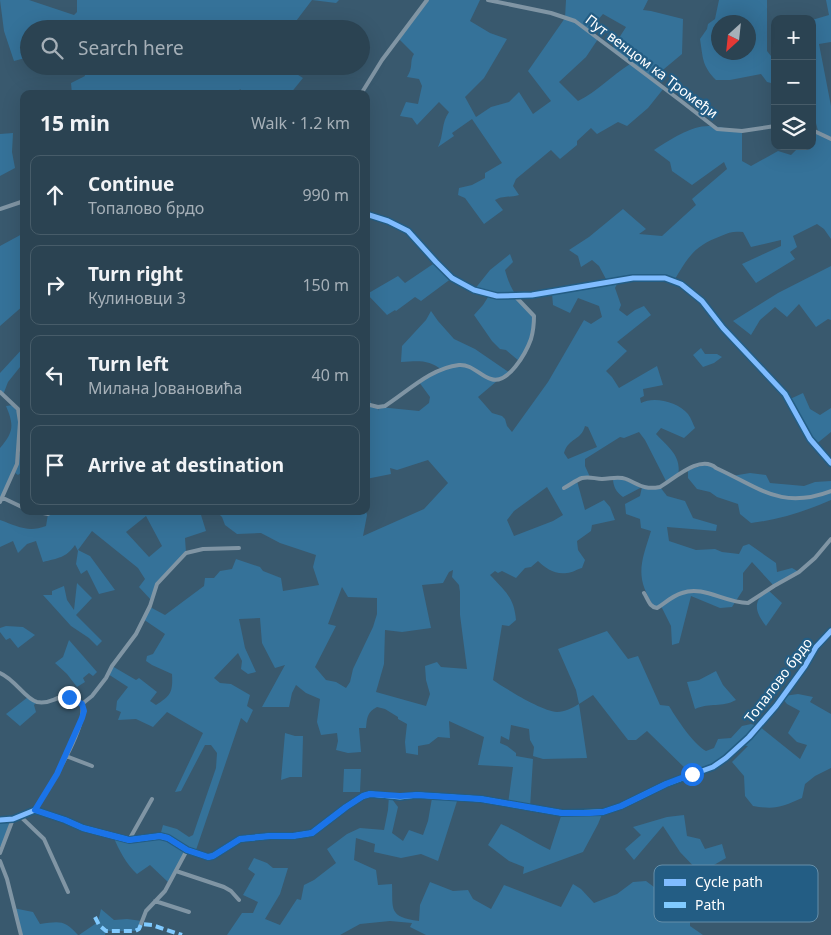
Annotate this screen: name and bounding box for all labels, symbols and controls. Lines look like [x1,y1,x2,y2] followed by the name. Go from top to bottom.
[582,10,722,122] street label: Пут венцом ка Тромеђи
[711,15,756,60] north arrow
[771,15,816,150] map controls
[771,15,816,60] button: +
[20,20,370,75] search box
[38,34,66,62] icon: search
[78,35,184,61] text: Search here
[771,60,816,105] button: −
[771,105,816,150] button: layers
[40,109,110,137] text: 15 min
[251,112,350,134] text: Walk · 1.2 km
[88,171,174,197] text: Continue
[41,181,69,209] icon: ahead
[302,184,349,206] text: 990 m
[88,197,204,219] text: Топалово брдо
[88,261,183,287] text: Turn right
[41,271,69,299] icon: right
[302,274,349,296] text: 150 m
[88,287,186,309] text: Кулиновци 3
[88,351,169,377] text: Turn left
[41,361,69,389] icon: left
[312,364,349,386] text: 40 m
[88,377,242,399] text: Милана Јовановића
[41,451,69,479] icon: arrive
[88,452,284,478] text: Arrive at destination
[740,634,816,726] street label: Топалово брдо
[58,686,81,709] route end
[681,763,704,786] route start
[654,865,818,922] legend
[695,872,763,891] text: Cycle path
[695,895,725,914] text: Path

